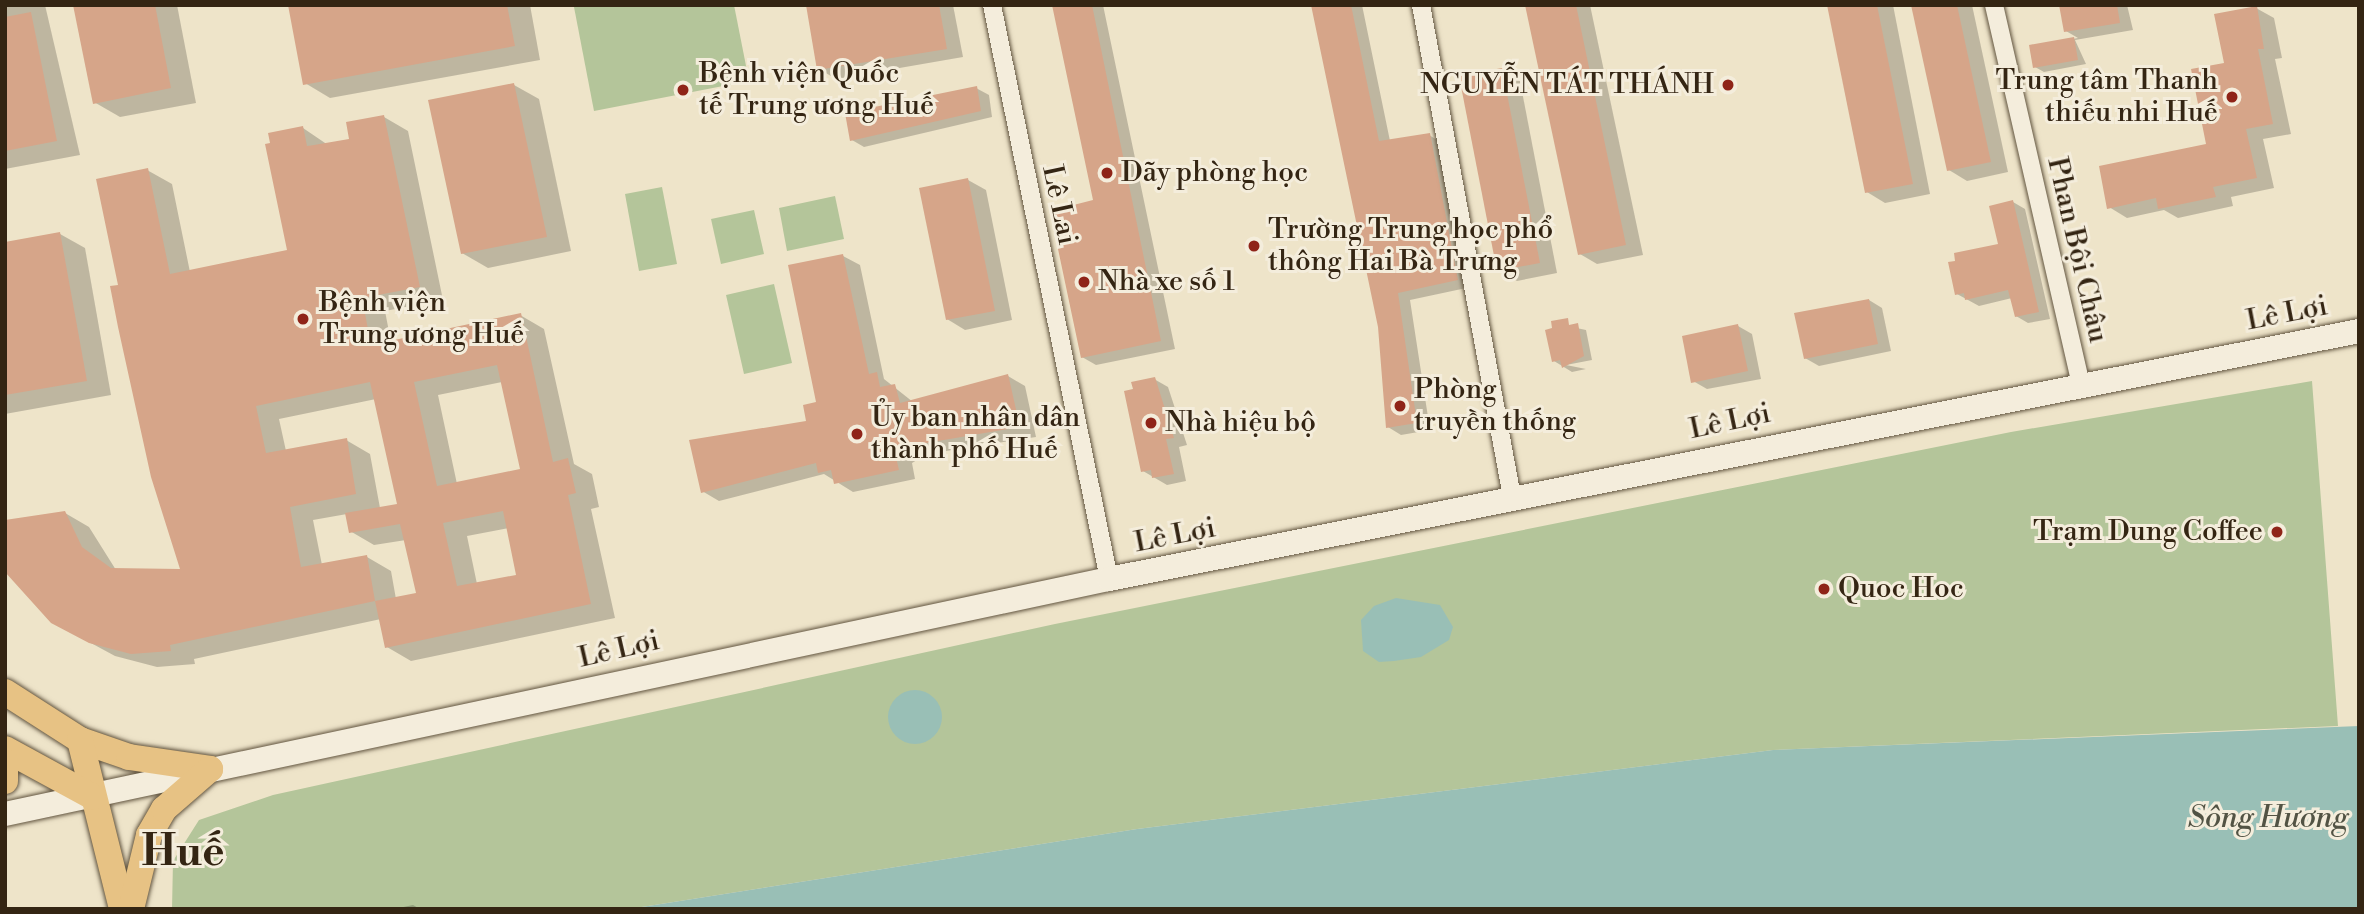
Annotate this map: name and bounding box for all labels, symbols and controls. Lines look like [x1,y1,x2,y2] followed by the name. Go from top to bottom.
[699,57,934,123] place label: Bệnh viện Quốc tế Trung ương Huế
[1995,64,2218,130] place label: Trung tâm Thanh thiếu nhi Huế
[1420,68,1714,102] place label: NGUYỄN TÁT THÁNH
[1720,77,1736,93] marker: NGUYỄN TÁT THÁNH
[673,80,693,100] marker: Bệnh viện Quốc tế Trung ương Huế
[2224,89,2240,105] marker: Trung tâm Thanh thiếu nhi Huế
[2039,154,2115,346] street label: Phan Bội Châu
[1121,156,1308,190] place label: Dãy phòng học
[1034,162,1084,248] street label: Lê Lai
[1099,165,1115,181] marker: Dãy phòng học
[1268,213,1553,279] place label: Trường Trung học phổ thông Hai Bà Trưng
[1246,238,1262,254] marker: Trường Trung học phổ thông Hai Bà Trưng
[1098,265,1235,299] place label: Nhà xe số 1
[1076,274,1092,290] marker: Nhà xe số 1
[319,286,524,352] place label: Bệnh viện Trung ương Huế
[2244,290,2330,338] street label: Lê Lợi
[293,309,313,329] marker: Bệnh viện Trung ương Huế
[1414,373,1576,439] place label: Phòng truyền thống
[1686,397,1774,447] street label: Lê Lợi
[1392,398,1408,414] marker: Phòng truyền thống
[871,401,1080,467] place label: Ủy ban nhân dân thành phố Huế
[1165,406,1316,440] place label: Nhà hiệu bộ
[1143,415,1159,431] marker: Nhà hiệu bộ
[849,426,865,442] marker: Ủy ban nhân dân thành phố Huế
[1132,512,1218,560] street label: Lê Lợi
[2033,515,2263,549] place label: Trạm Dung Coffee
[2269,524,2285,540] marker: Trạm Dung Coffee
[1838,572,1964,606] place label: Quoc Hoc
[1816,581,1832,597] marker: Quoc Hoc
[575,624,663,676] street label: Lê Lợi
[2188,800,2348,836] water label: Sông Hương
[142,828,224,878] district label: Huế

